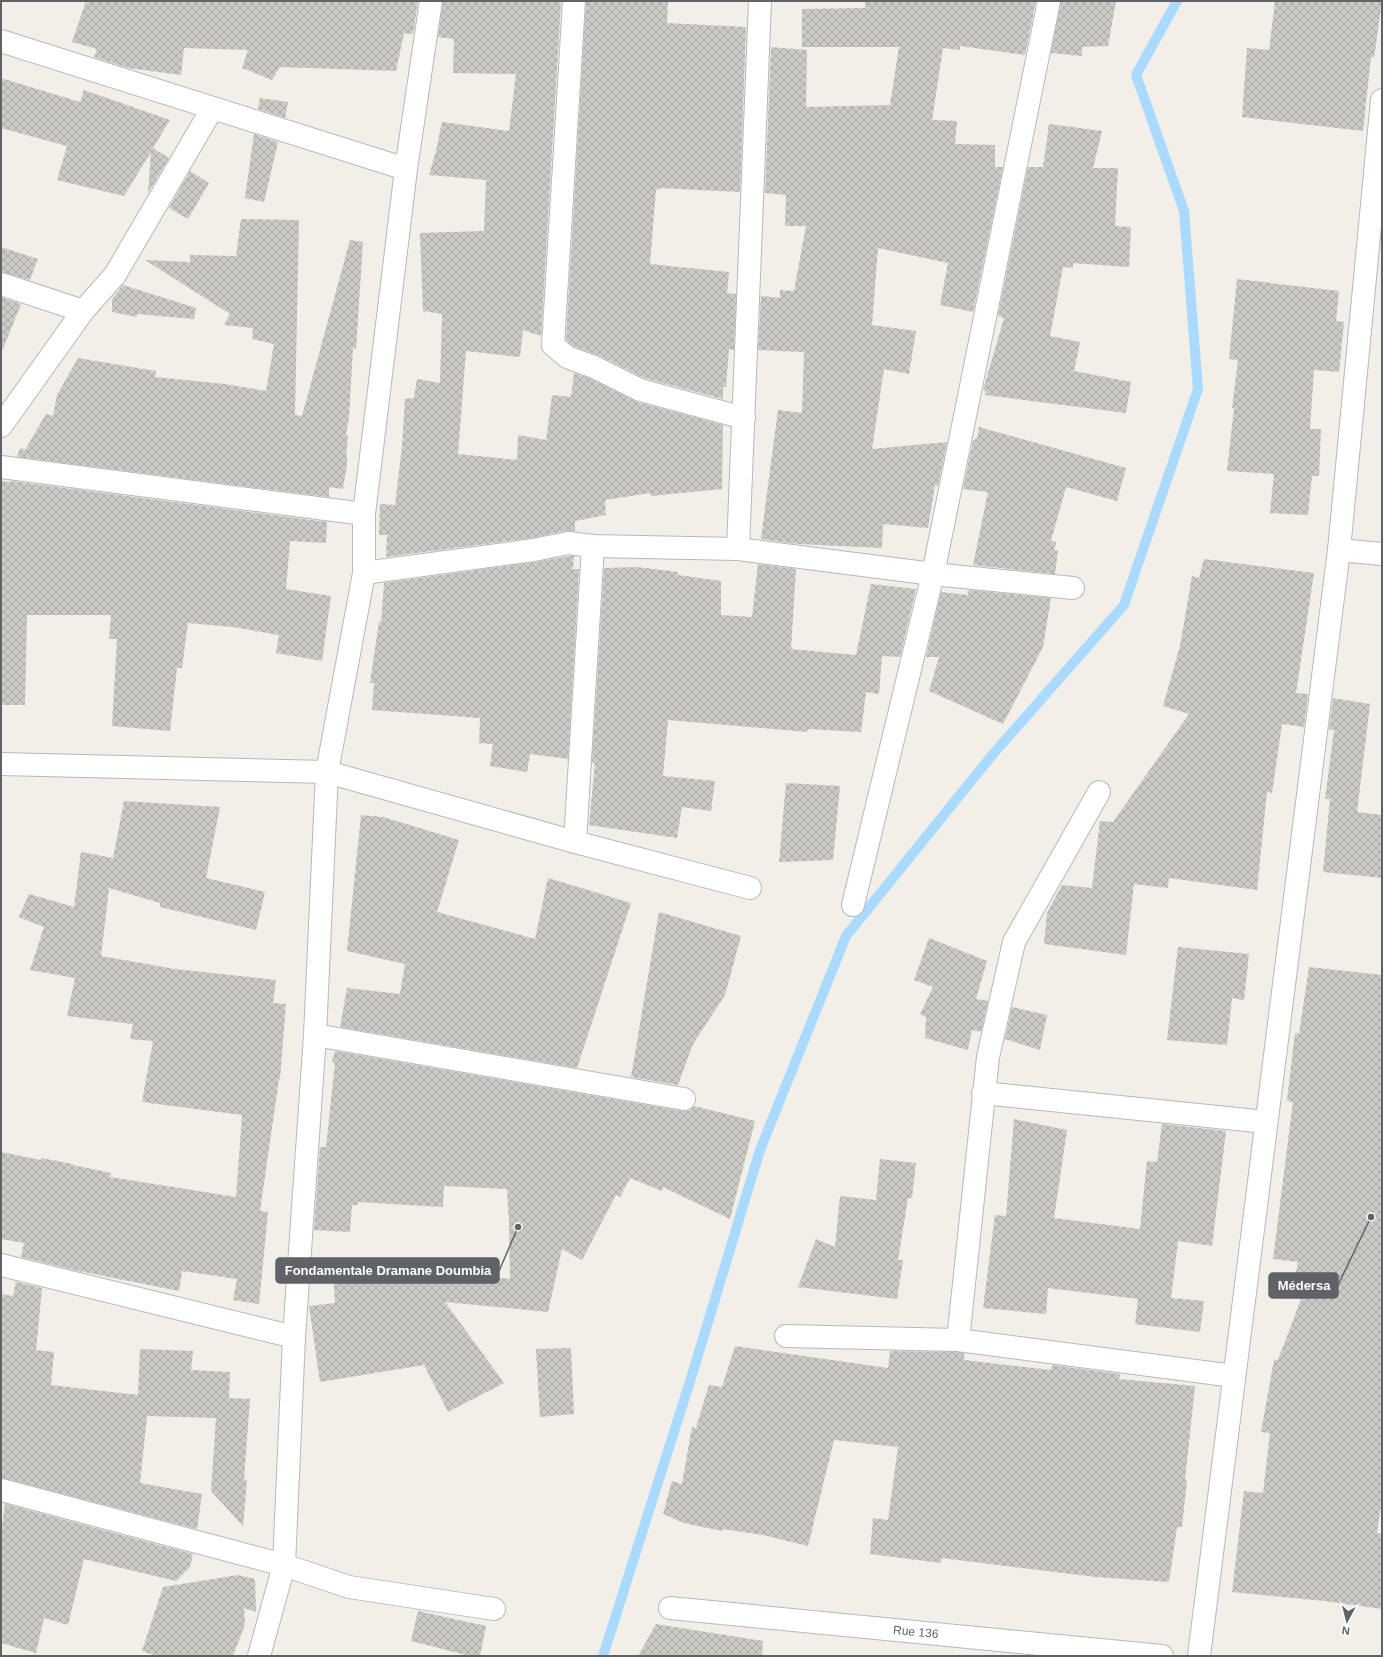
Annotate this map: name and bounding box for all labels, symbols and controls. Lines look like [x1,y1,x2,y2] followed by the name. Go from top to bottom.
[276,1258,499,1283] callout: Fondamentale Dramane Doumbia
[285,1263,492,1278] text: Fondamentale Dramane Doumbia
[1269,1273,1338,1298] callout: Médersa
[1278,1278,1331,1293] text: Médersa
[1327,1601,1367,1641] north arrow
[893,1623,939,1641] street label: Rue 136
[1341,1624,1350,1637] text: N

